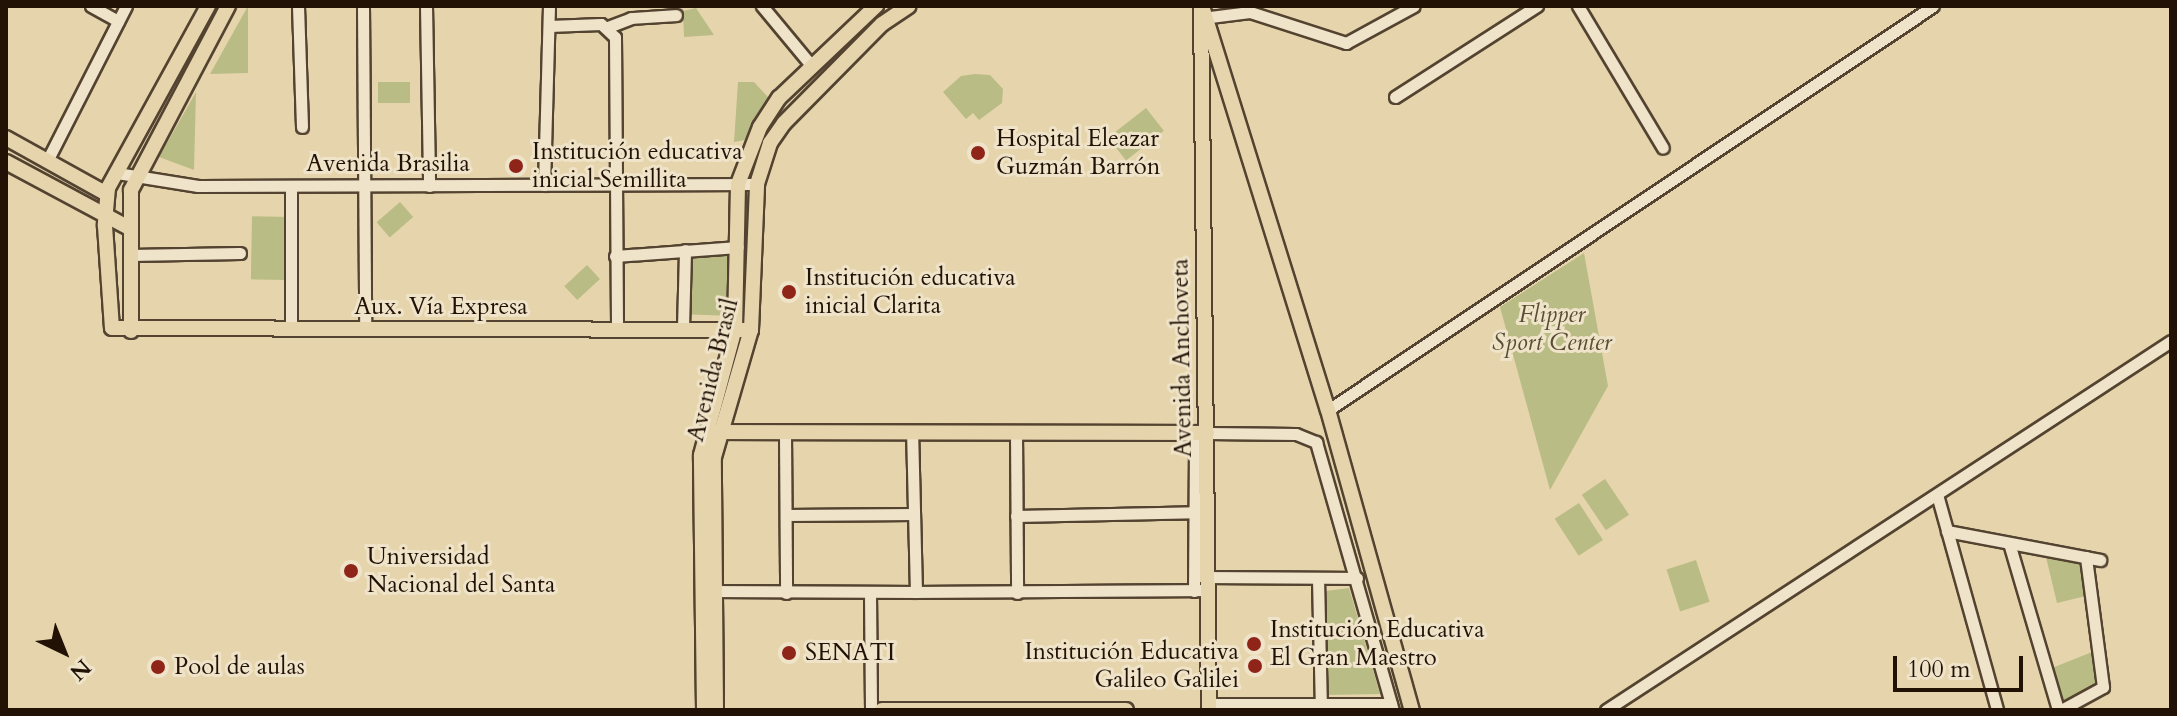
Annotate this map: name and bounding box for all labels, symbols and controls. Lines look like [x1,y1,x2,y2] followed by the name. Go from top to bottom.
[996,125,1160,181] place label: Hospital Eleazar Guzmán Barrón
[532,138,743,194] place label: Institución educativa inicial Semillita
[967,142,989,164] marker: Hospital Eleazar Guzmán Barrón
[306,150,470,178] street label: Avenida Brasilia
[507,157,525,175] marker: Institución educativa inicial Semillita
[1166,258,1198,458] street label: Avenida Anchoveta
[805,264,1016,320] place label: Institución educativa inicial Clarita
[780,283,798,301] marker: Institución educativa inicial Clarita
[354,293,528,321] street label: Aux. Vía Expresa
[681,295,745,445] street label: Avenida Brasil
[1492,301,1612,357] park label: Flipper Sport Center
[367,543,555,599] place label: Universidad Nacional del Santa
[342,562,360,580] marker: Universidad Nacional del Santa
[24,612,104,692] north arrow
[1270,616,1485,672] place label: Institución Educativa El Gran Maestro
[1245,635,1263,653] marker: Institución Educativa El Gran Maestro
[1024,638,1239,694] place label: Institución Educativa Galileo Galilei
[805,639,895,667] place label: SENATI
[1897,640,2027,690] scale bar
[780,644,798,662] marker: SENATI
[63,652,98,687] text: N
[174,653,305,681] place label: Pool de aulas
[1907,653,1971,686] text: 100 m
[1246,657,1264,675] marker: Institución Educativa Galileo Galilei
[149,658,167,676] marker: Pool de aulas

